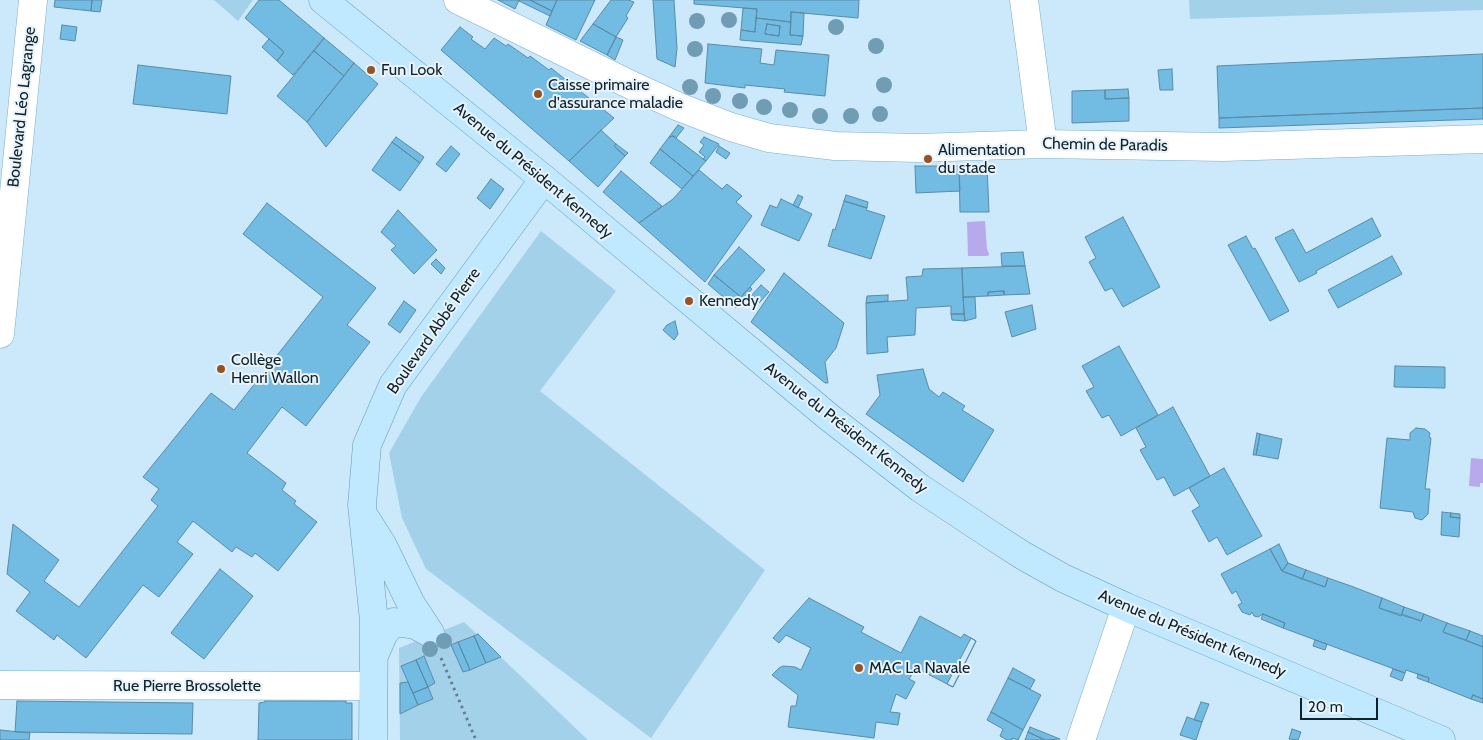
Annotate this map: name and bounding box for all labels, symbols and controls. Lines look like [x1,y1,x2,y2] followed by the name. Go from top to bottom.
[4,26,40,188] street label: Boulevard Léo Lagrange
[381,60,442,80] place label: Fun Look
[365,64,377,76] marker: Fun Look
[548,75,683,113] place label: Caisse primaire d'assurance maladie
[532,88,544,100] marker: Caisse primaire d'assurance maladie
[449,99,617,243] street label: Avenue du Président Kennedy
[1042,134,1168,156] street label: Chemin de Paradis
[938,140,1025,178] place label: Alimentation du stade
[922,153,934,165] marker: Alimentation du stade
[383,264,485,398] street label: Boulevard Abbé Pierre
[699,291,759,311] place label: Kennedy
[683,295,695,307] marker: Kennedy
[231,350,319,388] place label: Collège Henri Wallon
[761,358,931,498] street label: Avenue du Président Kennedy
[215,363,227,375] marker: Collège Henri Wallon
[1095,586,1289,682] street label: Avenue du Président Kennedy
[869,658,970,678] place label: MAC La Navale
[853,662,865,674] marker: MAC La Navale
[113,676,261,696] street label: Rue Pierre Brossolette
[1303,688,1380,720] scale bar
[1308,698,1343,716] text: 20 m

